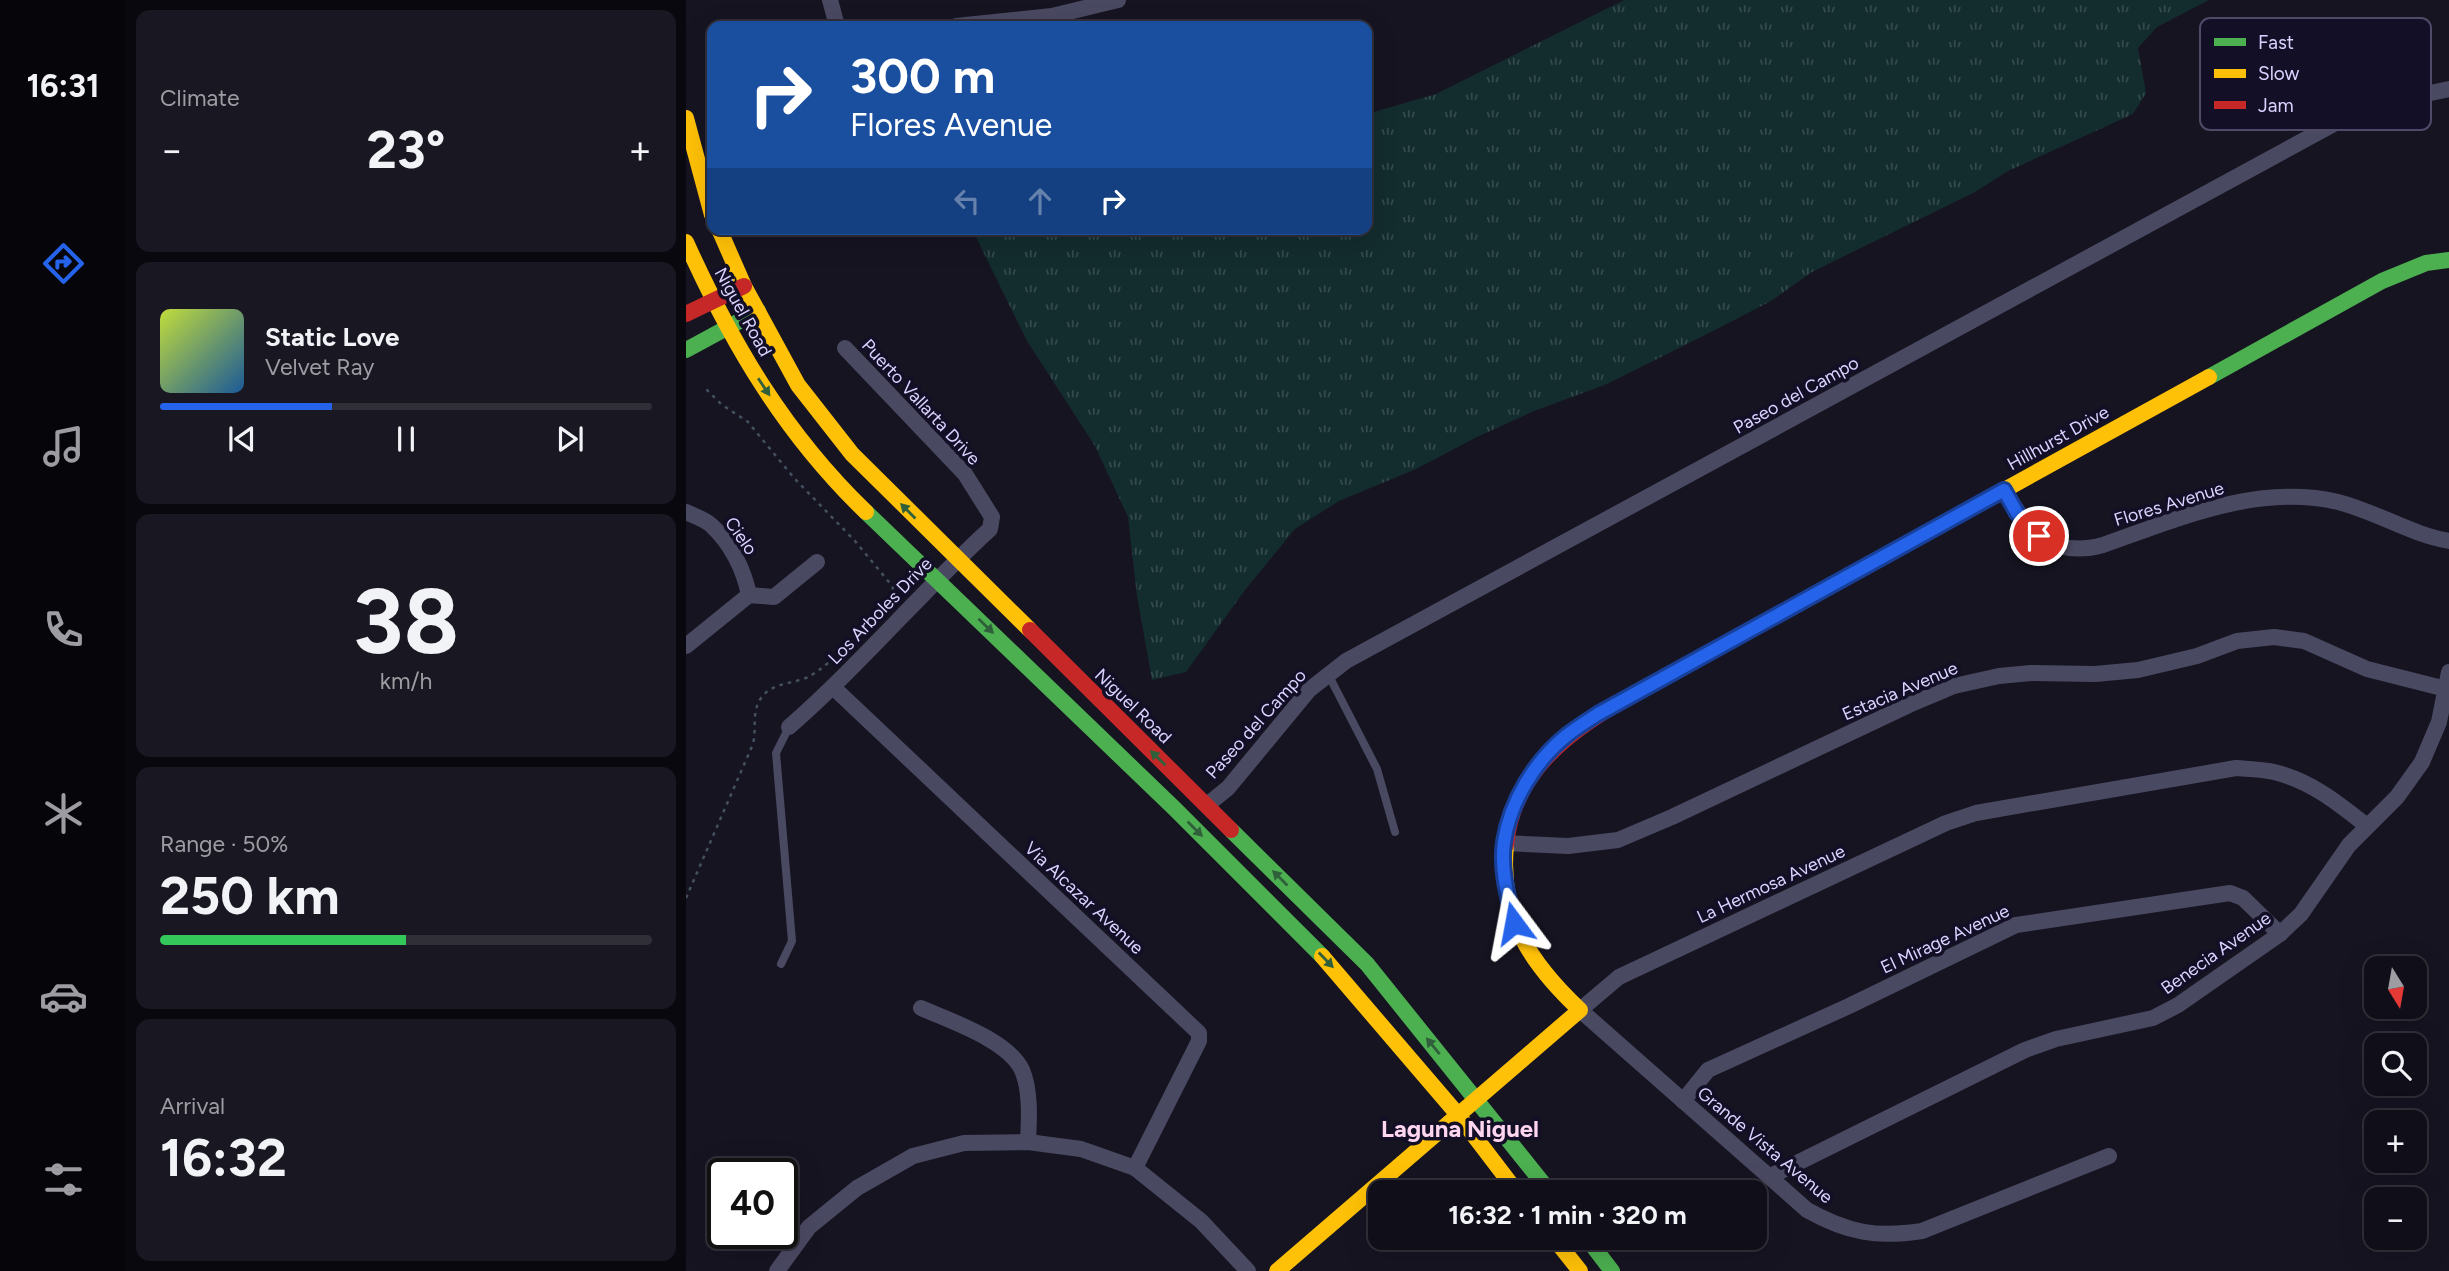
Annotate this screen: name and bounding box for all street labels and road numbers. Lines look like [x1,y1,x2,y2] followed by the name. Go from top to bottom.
[710,264,776,360] street label: Niguel Road
[857,334,985,470] street label: Puerto Vallarta Drive
[1730,351,1862,439] street label: Paseo del Campo
[2003,401,2113,475] street label: Hillhurst Drive
[2111,477,2227,531] street label: Flores Avenue
[720,513,762,559] street label: Cielo
[823,553,937,669] street label: Los Arboles Drive
[1839,657,1961,725] street label: Estacia Avenue
[1090,664,1176,748] street label: Niguel Road
[1201,665,1311,783] street label: Paseo del Campo
[1020,837,1148,959] street label: Via Alcazar Avenue
[1693,840,1849,928] street label: La Hermosa Avenue
[1877,899,2013,978] street label: El Mirage Avenue
[2157,907,2275,999] street label: Benecia Avenue
[1693,1082,1837,1208] street label: Grande Vista Avenue

